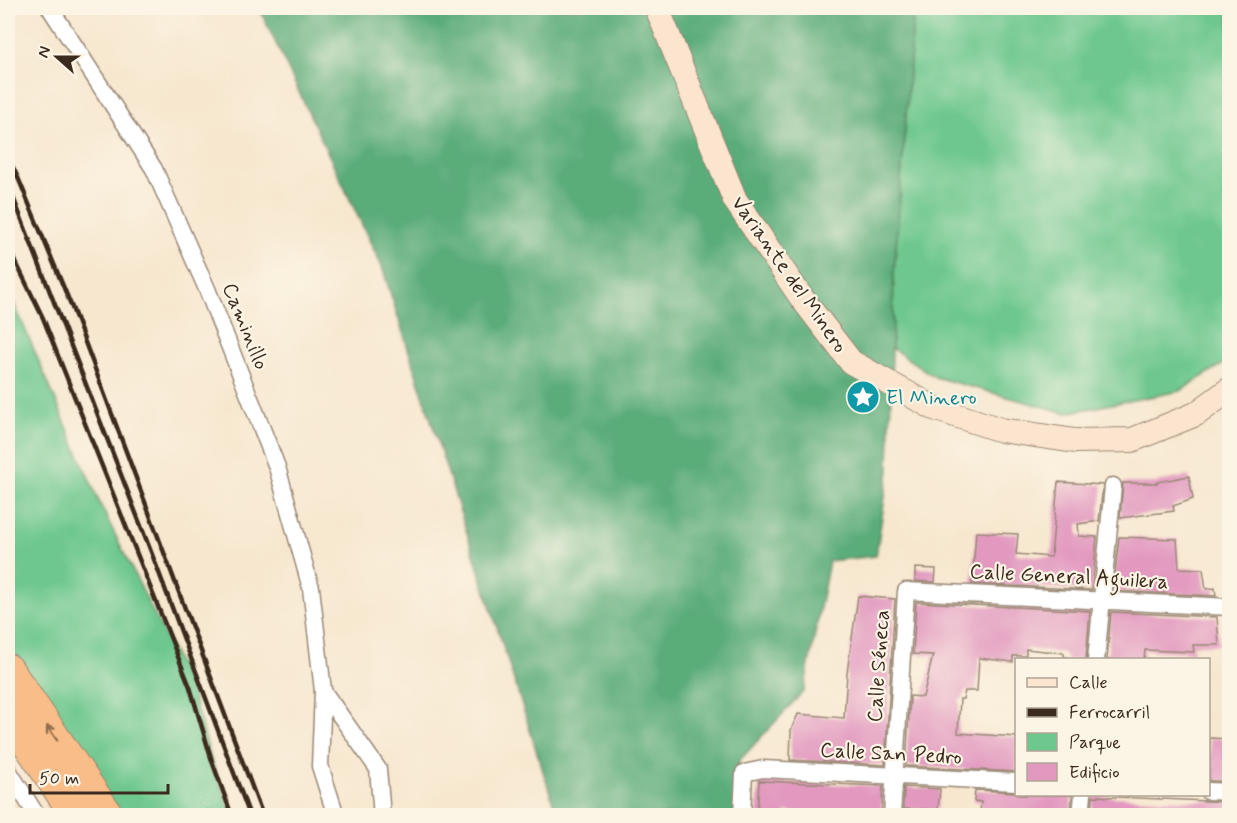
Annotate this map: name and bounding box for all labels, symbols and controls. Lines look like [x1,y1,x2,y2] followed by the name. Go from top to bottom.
[27,27,87,87] north arrow
[33,43,56,61] text: N
[725,191,854,359] street label: Variante del Minero
[215,279,275,374] street label: Caminillo
[845,379,881,415] place icon: El Minero
[886,384,977,412] place label: El Minero
[969,558,1169,598] street label: Calle General Aguilera
[861,609,897,723] street label: Calle Séneca
[1015,658,1210,796] legend
[1069,671,1108,695] text: Calle
[1069,701,1150,725] text: Ferrocarril
[46,725,58,741] one-way arrow
[1069,731,1121,755] text: Parque
[819,736,963,772] street label: Calle San Pedro
[30,757,168,795] scale bar
[1069,761,1120,785] text: Edificio
[39,767,79,791] text: 50 m

